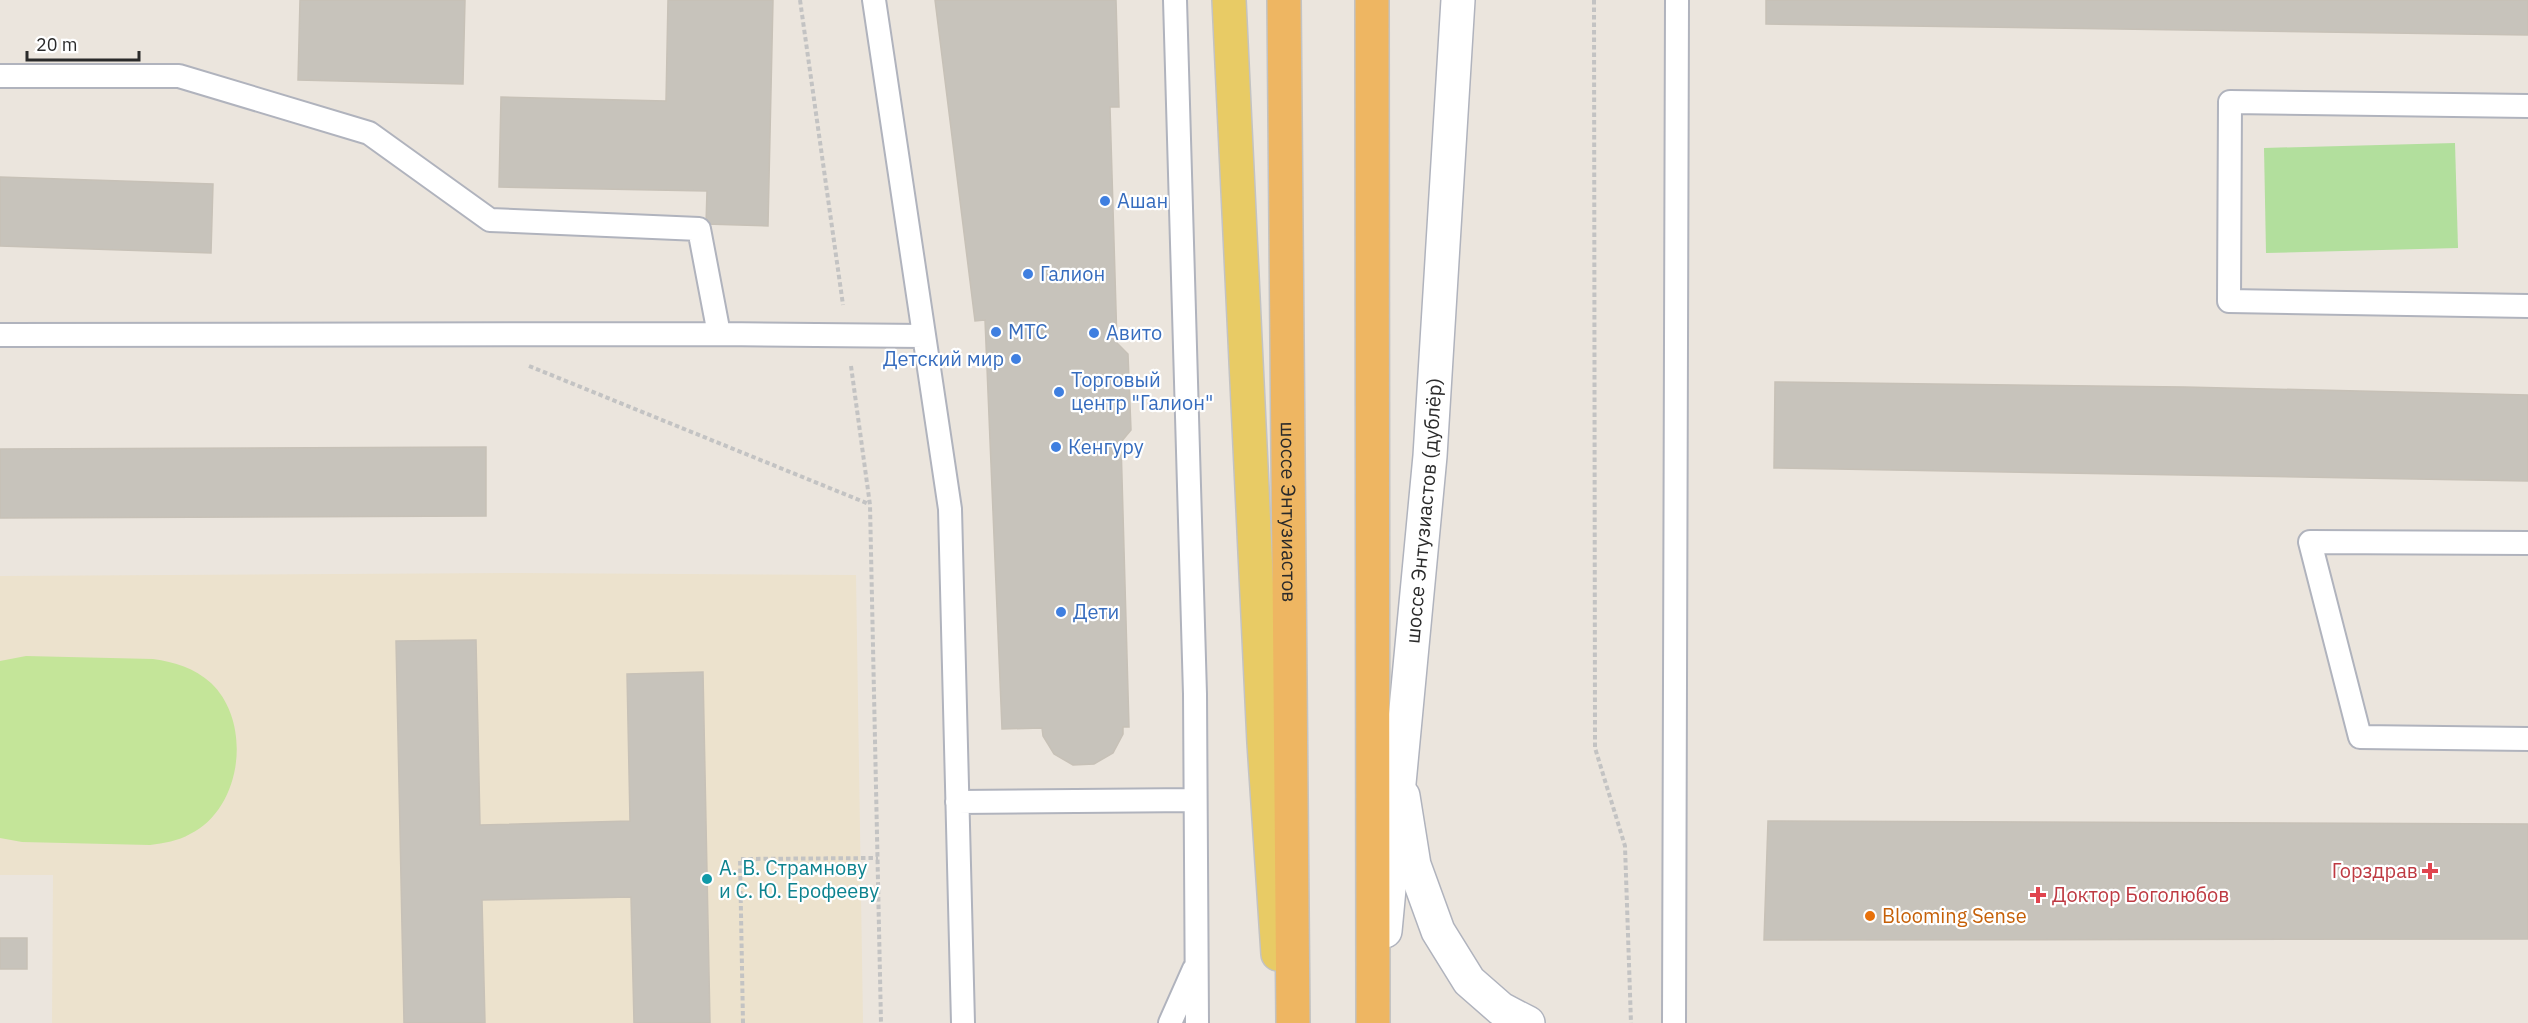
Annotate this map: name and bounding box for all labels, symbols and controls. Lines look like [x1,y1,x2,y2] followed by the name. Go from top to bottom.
[27,24,140,62] scale bar
[36,33,78,56] text: 20 m
[1117,187,1168,214] place label: Ашан
[1098,194,1112,208] marker: Ашан
[1040,260,1105,287] place label: Галион
[1021,267,1035,281] marker: Галион
[1008,318,1048,345] place label: МТС
[1106,319,1162,346] place label: Авито
[989,325,1003,339] marker: МТС
[1087,326,1101,340] marker: Авито
[883,345,1004,372] place label: Детский мир
[1009,352,1023,366] marker: Детский мир
[1071,366,1213,416] place label: Торговый центр "Галион"
[1398,377,1448,645] street label: шоссе Энтузиастов (дублёр)
[1052,385,1066,399] marker: Торговый центр "Галион"
[1275,421,1303,603] street label: шоссе Энтузиастов
[1068,433,1144,460] place label: Кенгуру
[1049,440,1063,454] marker: Кенгуру
[1073,598,1119,625] place label: Дети
[1054,605,1068,619] marker: Дети
[719,854,879,904] place label: А. В. Страмнову и С. Ю. Ерофееву
[2332,857,2418,884] place label: Горздрав
[2423,864,2437,878] marker: Горздрав
[700,872,714,886] marker: А. В. Страмнову и С. Ю. Ерофееву
[2052,881,2229,908] place label: Доктор Боголюбов
[2029,886,2047,904] marker: Доктор Боголюбов
[1882,902,2027,929] place label: Blooming Sense
[1863,909,1877,923] marker: Blooming Sense

